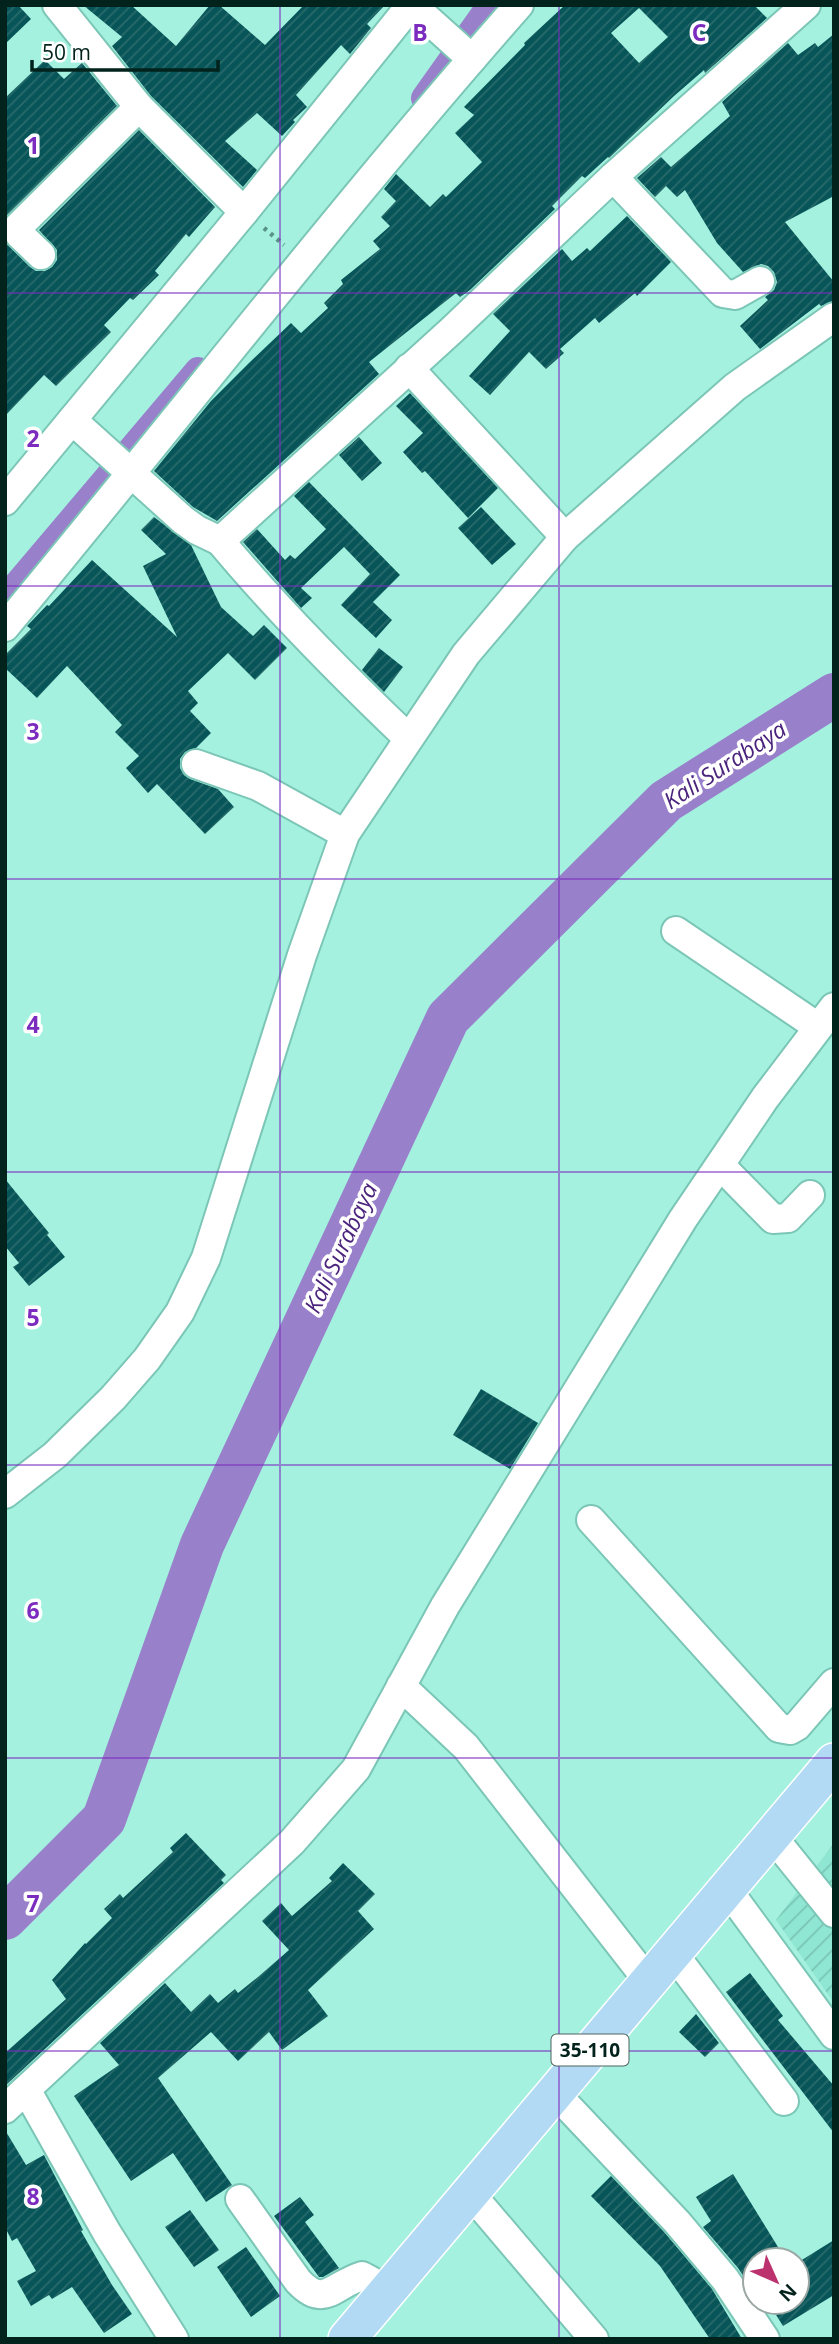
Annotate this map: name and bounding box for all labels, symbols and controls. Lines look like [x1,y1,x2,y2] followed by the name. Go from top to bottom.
[412,16,428,48] text: B
[692,16,706,48] text: C
[32,28,217,72] scale bar
[42,38,91,66] text: 50 m
[26,129,40,161] text: 1
[26,422,40,454] text: 2
[657,713,792,816] water label: Kali Surabaya
[26,715,40,747] text: 3
[26,1008,40,1040] text: 4
[296,1177,384,1318] water label: Kali Surabaya
[26,1301,40,1333] text: 5
[26,1594,40,1626] text: 6
[26,1887,40,1919] text: 7
[552,2034,628,2066] road number: 35-110
[26,2180,40,2212] text: 8
[741,2246,811,2316] north arrow
[773,2278,803,2308] text: N

